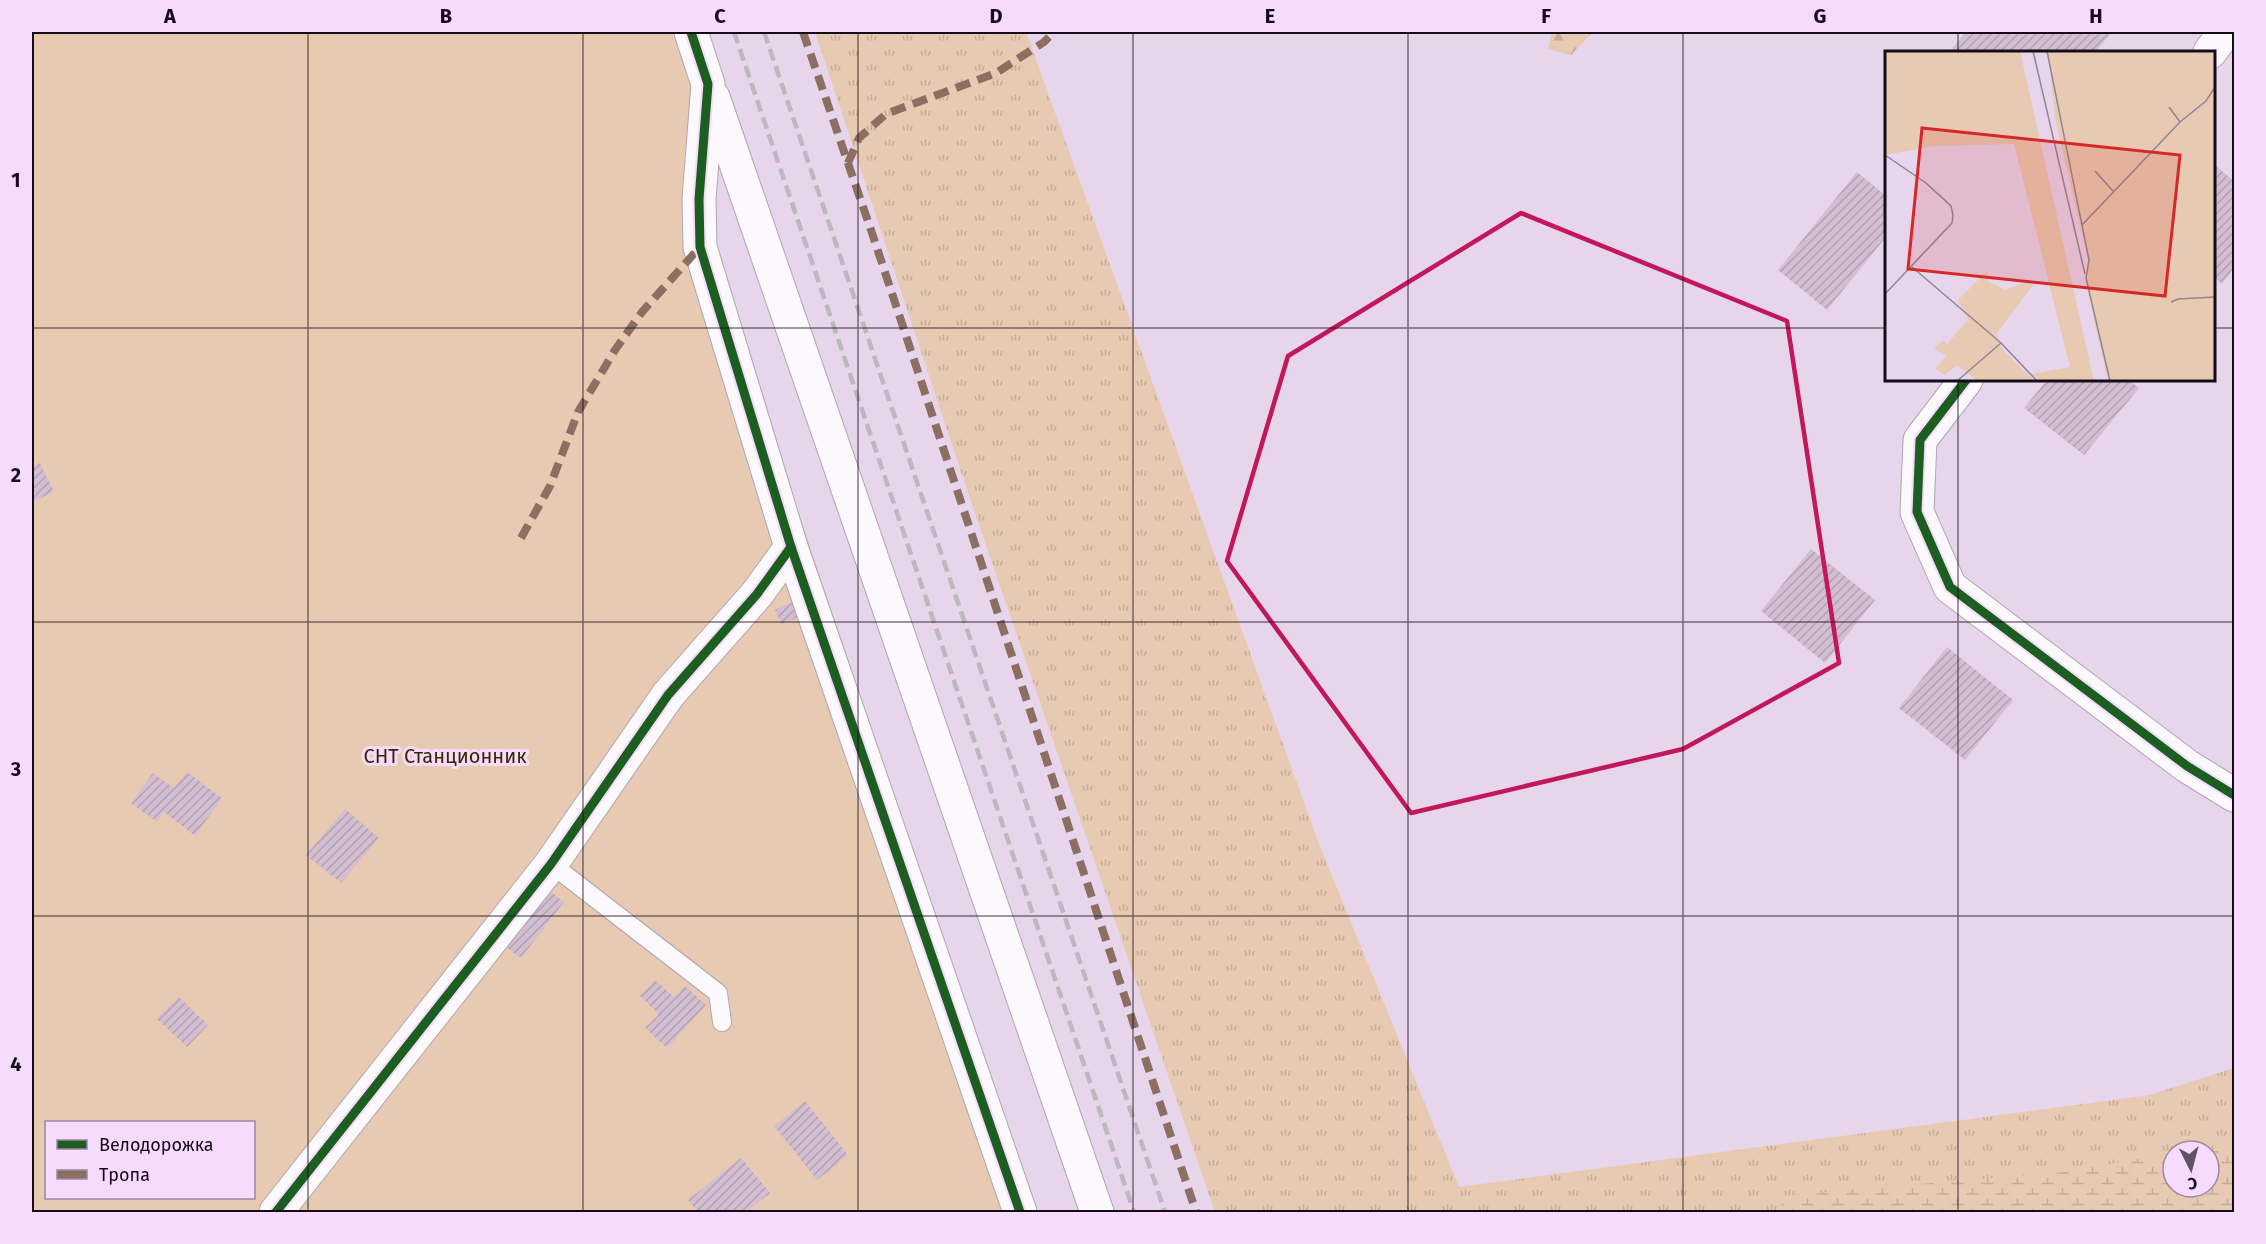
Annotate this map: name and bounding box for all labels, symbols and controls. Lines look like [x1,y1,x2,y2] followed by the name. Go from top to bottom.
[163,4,177,28] text: A
[440,4,452,28] text: B
[714,4,726,28] text: C
[989,4,1003,28] text: D
[1265,4,1275,28] text: E
[1541,4,1551,28] text: F
[1814,4,1826,28] text: G
[2089,4,2103,28] text: H
[1885,51,2215,381] inset map
[11,168,21,192] text: 1
[11,463,21,487] text: 2
[363,744,527,768] park label: СНТ Станционник
[10,757,21,781] text: 3
[10,1052,22,1076] text: 4
[45,1121,255,1199] legend
[99,1134,214,1156] text: Велодорожка
[2161,1139,2221,1199] north arrow
[99,1164,150,1186] text: Тропа
[2186,1173,2198,1193] text: С

